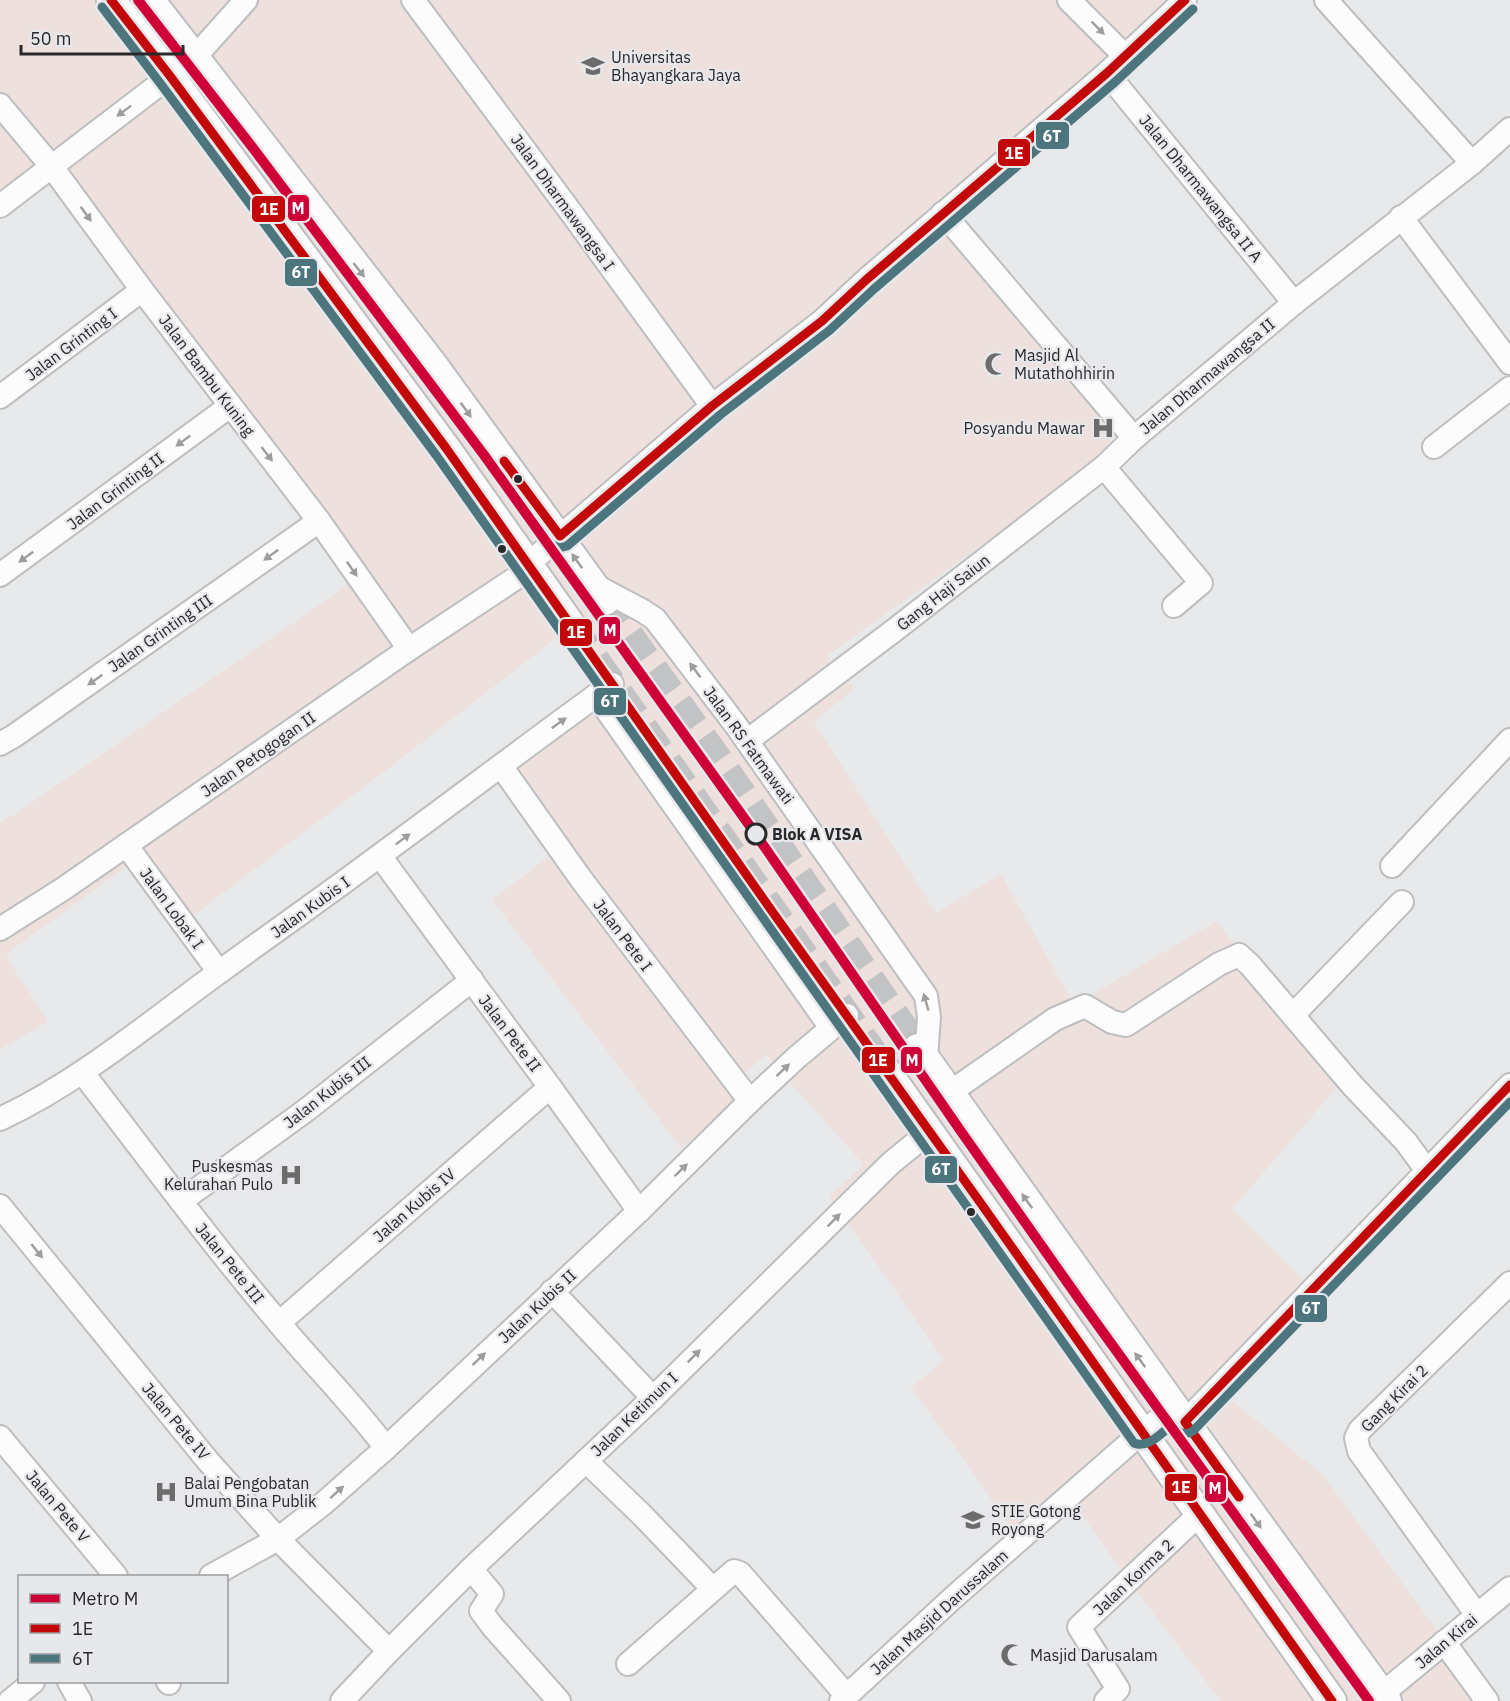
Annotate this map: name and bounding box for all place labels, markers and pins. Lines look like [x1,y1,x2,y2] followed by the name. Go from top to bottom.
[611,47,741,85] place label: Universitas Bhayangkara Jaya
[580,53,606,79] school or university icon: Universitas Bhayangkara Jaya
[1014,345,1115,383] place label: Masjid Al Mutathohhirin
[983,351,1009,377] mosque icon: Masjid Al Mutathohhirin
[1090,415,1116,441] hospital icon: Posyandu Mawar
[964,418,1085,438] place label: Posyandu Mawar
[512,473,524,485] unlabelled marker
[496,543,508,555] unlabelled marker
[745,823,767,845] marker: Blok A VISA
[772,824,863,844] place label: Blok A VISA
[164,1156,273,1194] place label: Puskesmas Kelurahan Pulo
[278,1162,304,1188] hospital icon: Puskesmas Kelurahan Pulo
[965,1206,977,1218] unlabelled marker
[184,1473,317,1511] place label: Balai Pengobatan Umum Bina Publik
[153,1479,179,1505] hospital icon: Balai Pengobatan Umum Bina Publik
[991,1501,1081,1539] place label: STIE Gotong Royong
[960,1507,986,1533] school or university icon: STIE Gotong Royong
[999,1642,1025,1668] mosque icon: Masjid Darusalam
[1030,1645,1158,1665] place label: Masjid Darusalam

